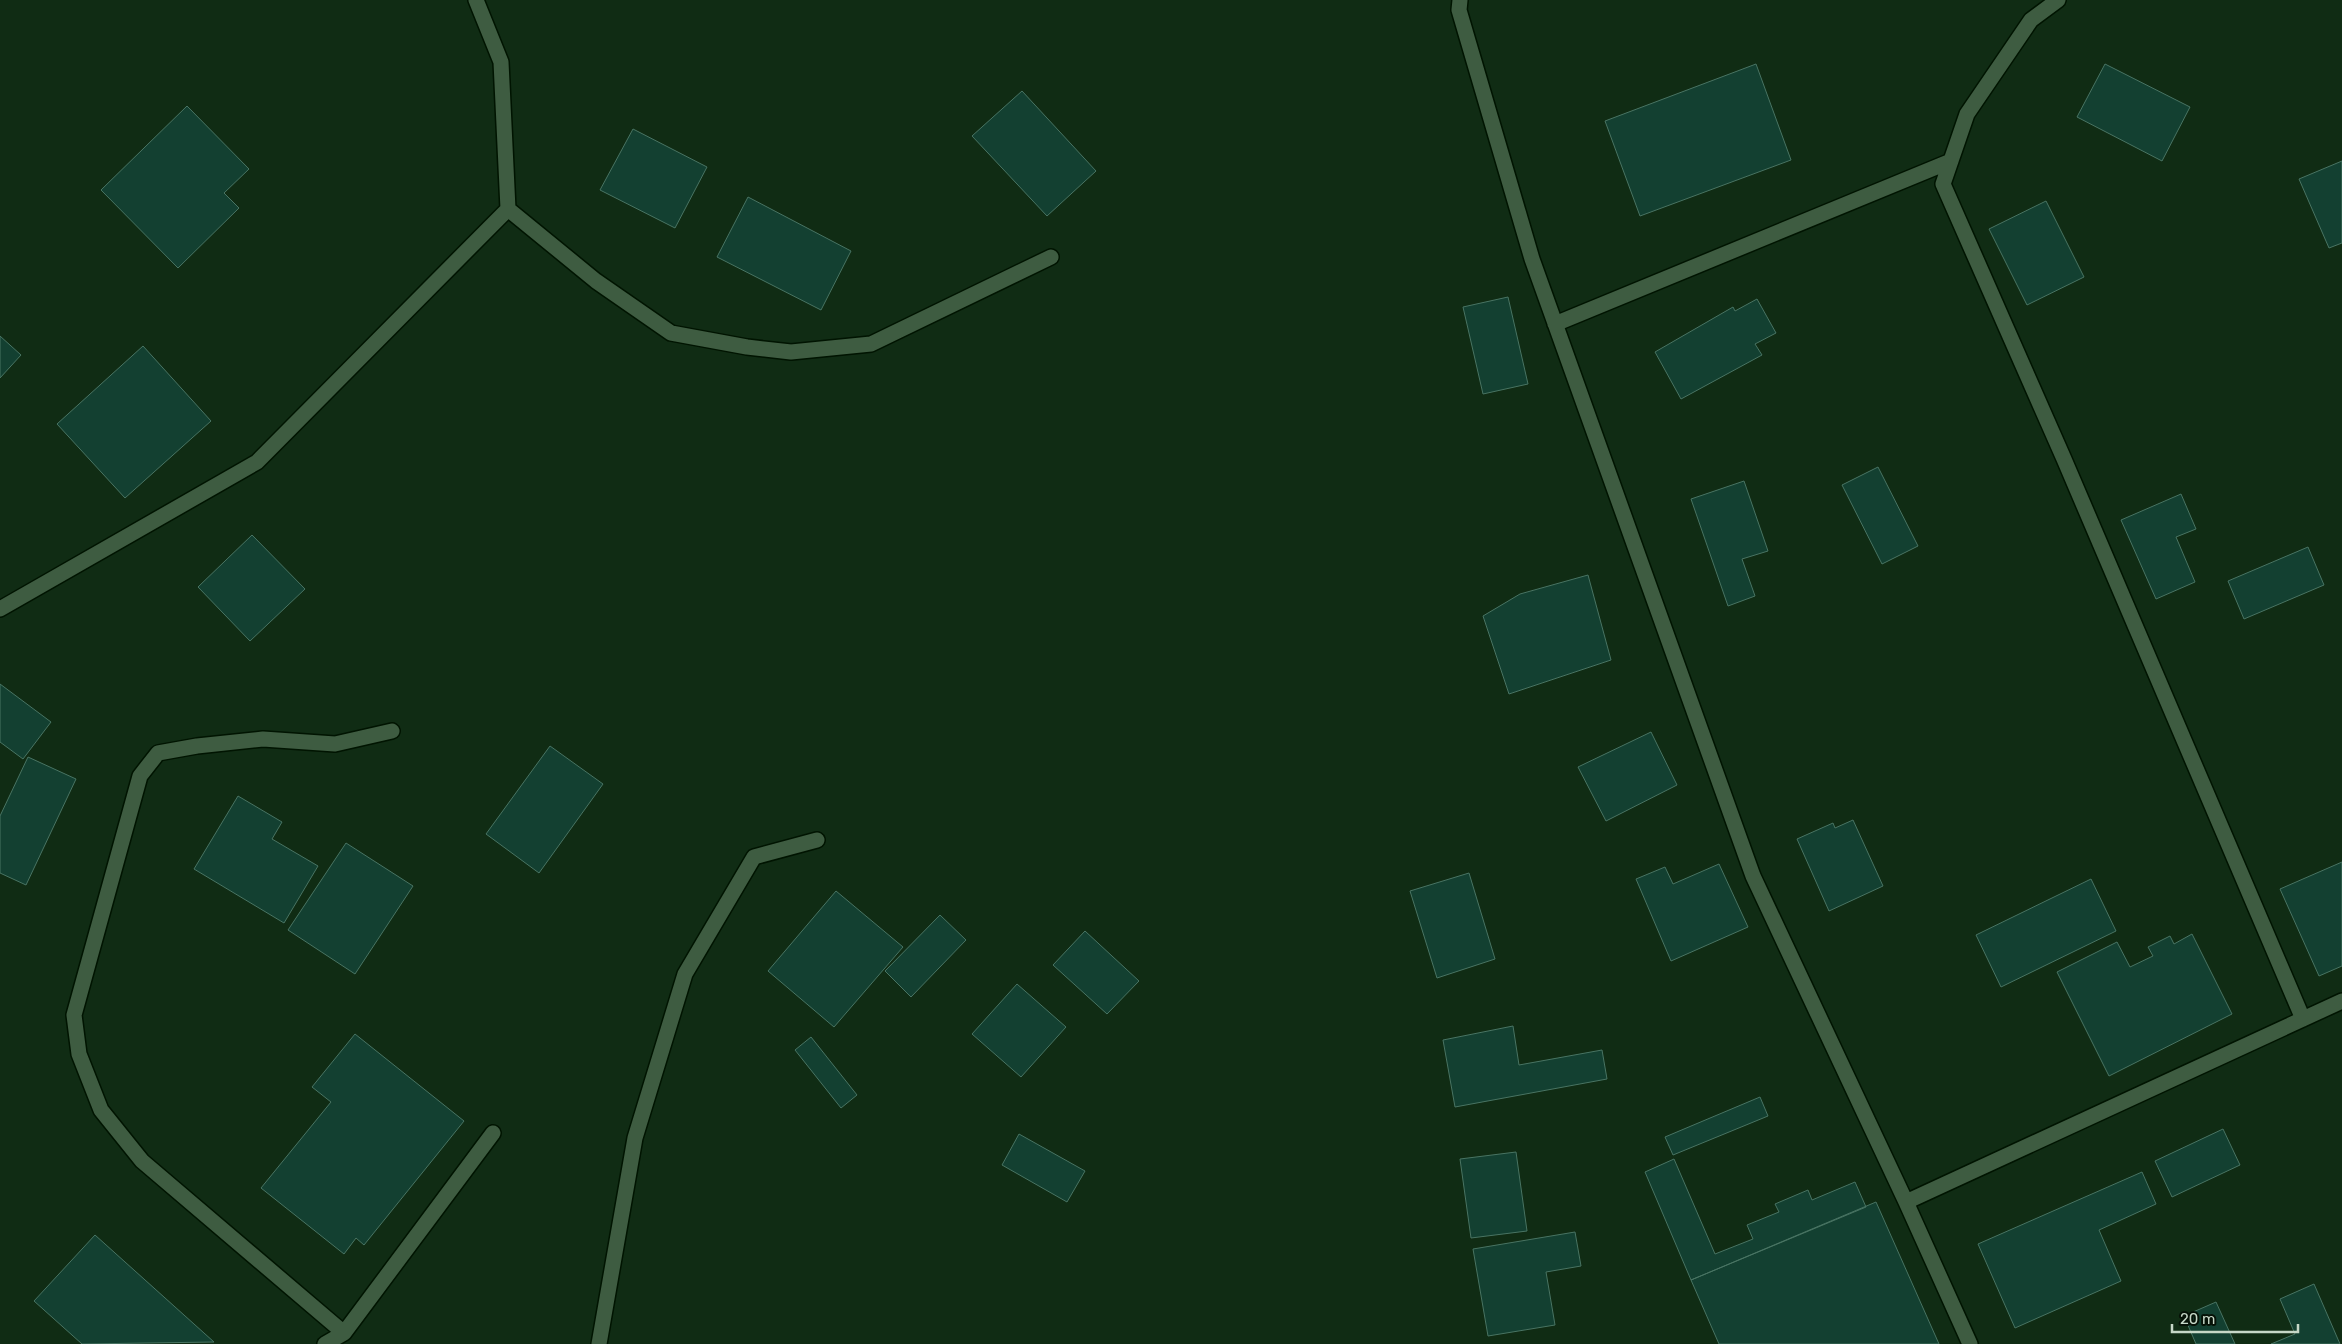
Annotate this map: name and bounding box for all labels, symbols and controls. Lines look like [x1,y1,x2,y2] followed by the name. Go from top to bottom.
[2172,1302,2298,1334] scale bar
[2180,1310,2215,1328] text: 20 m

